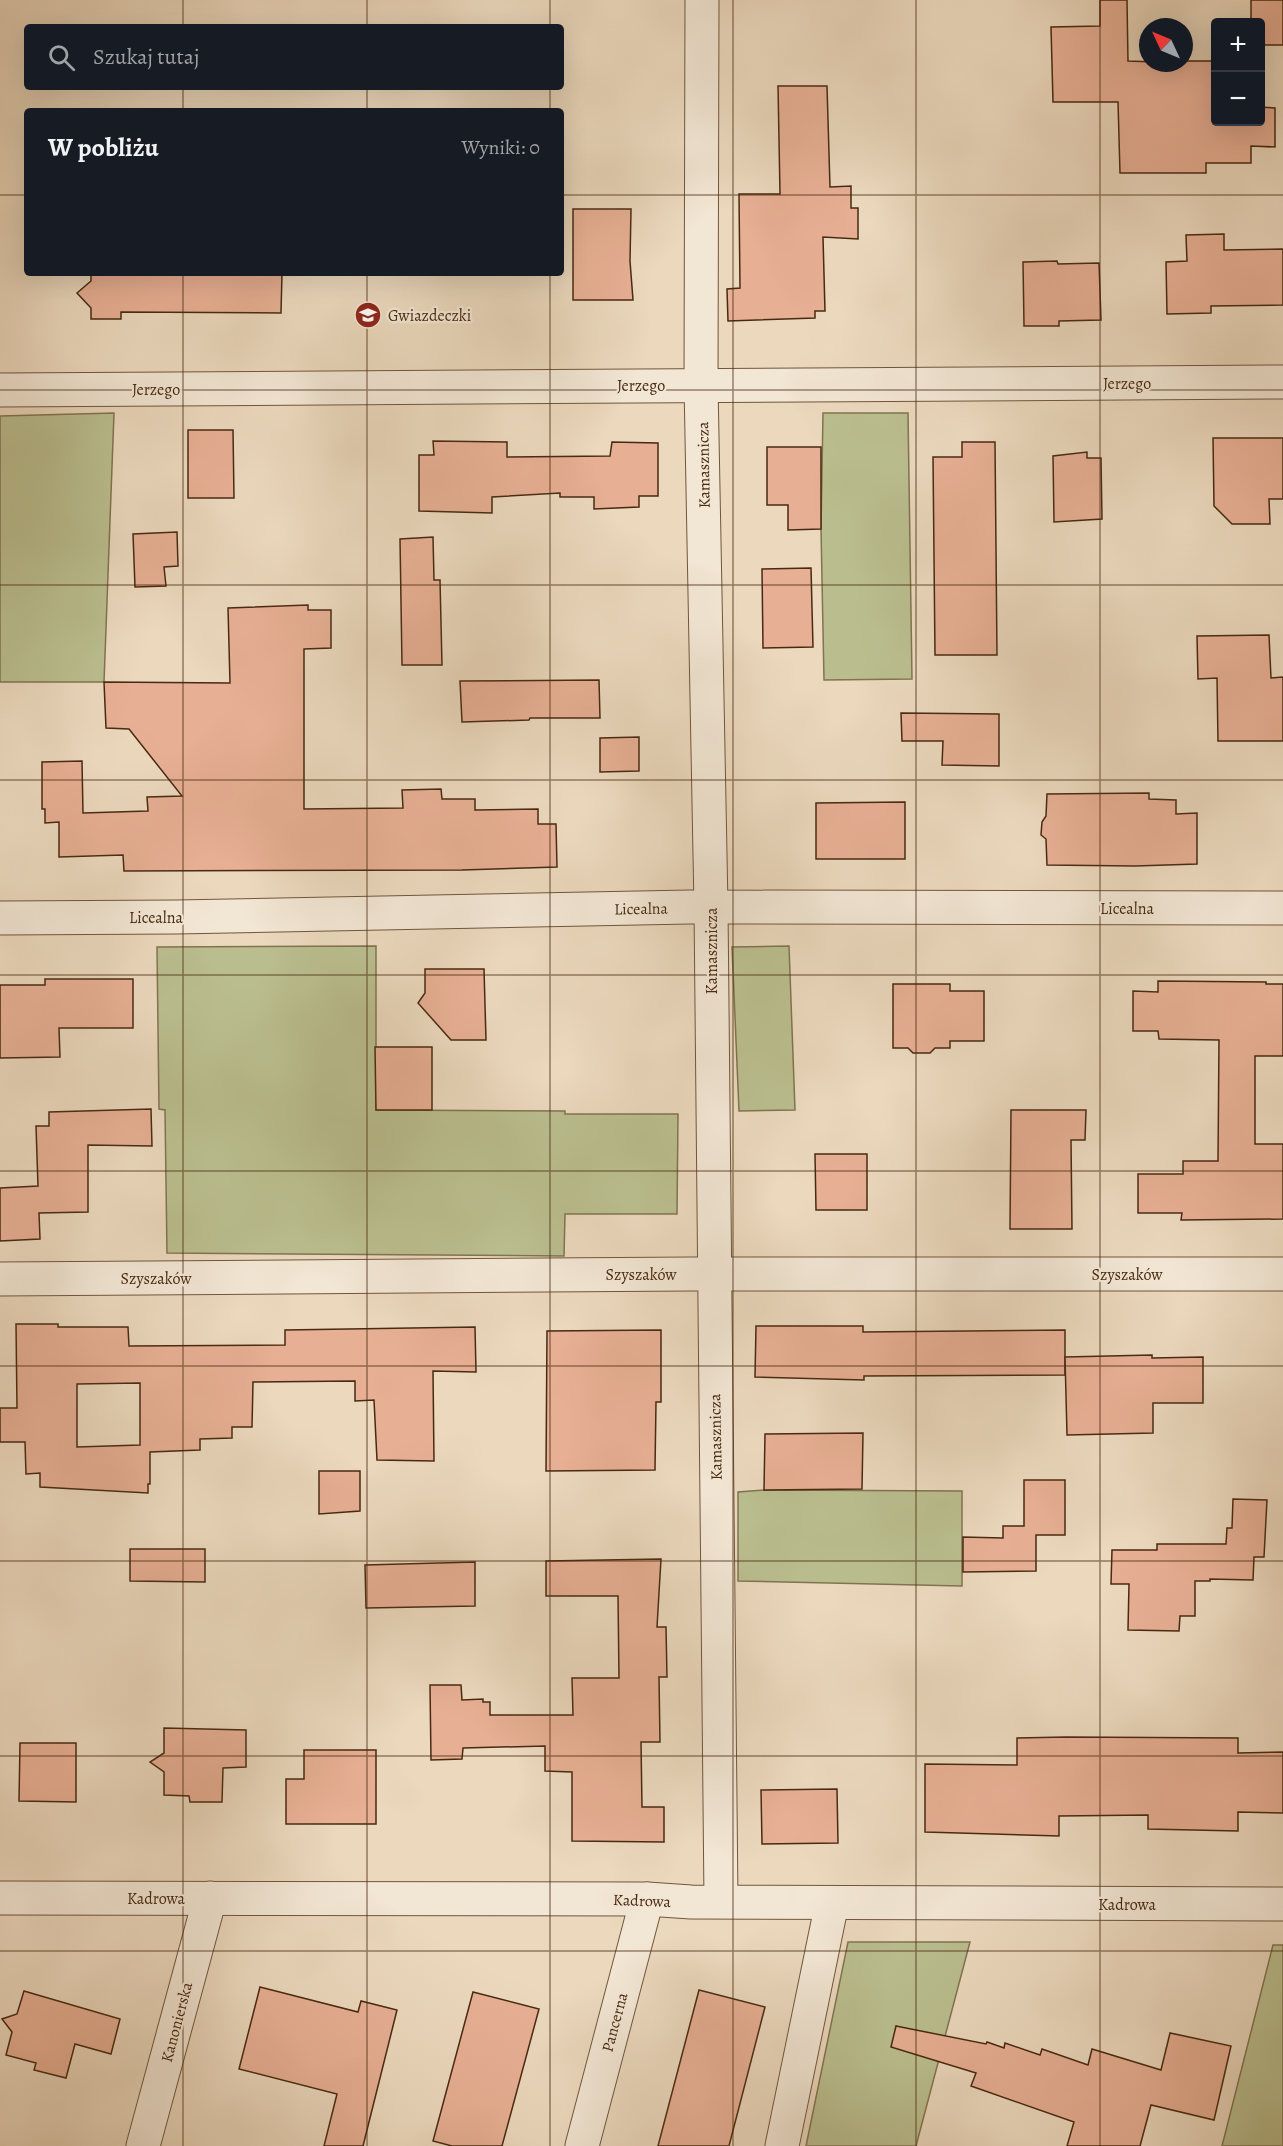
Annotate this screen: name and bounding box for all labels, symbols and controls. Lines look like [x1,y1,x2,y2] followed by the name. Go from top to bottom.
[1139,18,1193,72] north arrow
[1211,18,1265,126] map controls
[1211,18,1265,72] button: +
[24,24,564,90] search box
[45,41,78,74] icon: search
[93,42,199,72] text: Szukaj tutaj
[1211,72,1265,126] button: −
[48,130,159,165] text: W pobliżu
[461,134,540,161] text: Wyniki: 0
[353,300,383,330] school or university icon: Gwiazdeczki
[388,305,471,327] place label: Gwiazdeczki
[1103,373,1151,395] street label: Jerzego
[617,375,665,397] street label: Jerzego
[132,379,180,401] street label: Jerzego
[692,421,716,509] street label: Kamasznicza
[614,898,669,920] street label: Licealna
[1100,898,1155,920] street label: Licealna
[129,907,184,929] street label: Licealna
[701,907,723,994] street label: Kamasznicza
[606,1264,677,1286] street label: Szyszaków
[1092,1264,1163,1286] street label: Szyszaków
[121,1268,192,1290] street label: Szyszaków
[704,1393,728,1481] street label: Kamasznicza
[127,1888,186,1910] street label: Kadrowa
[613,1889,672,1913] street label: Kadrowa
[1098,1894,1157,1916] street label: Kadrowa
[156,1979,198,2065] street label: Kanonierska
[596,1990,634,2054] street label: Pancerna

